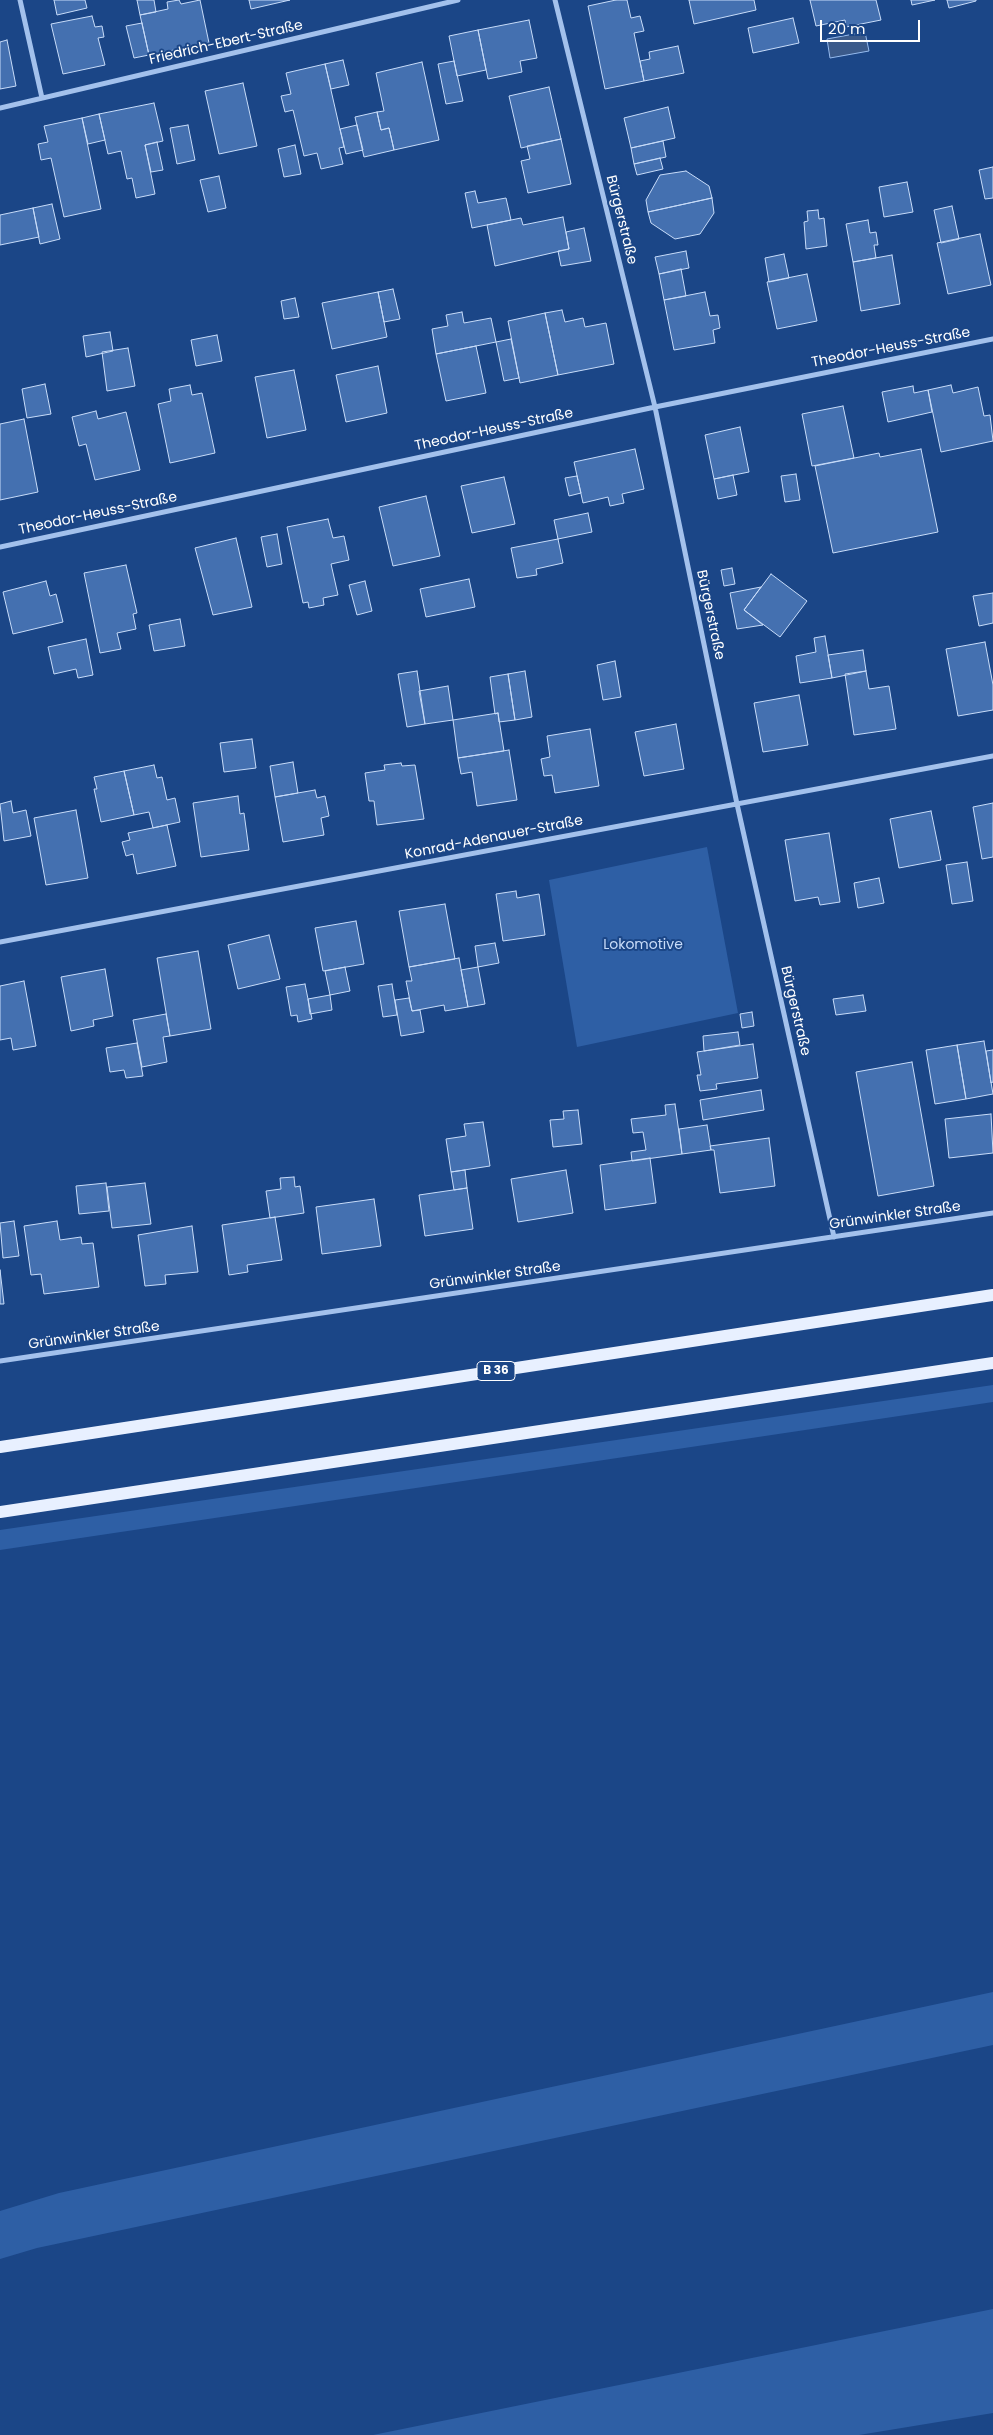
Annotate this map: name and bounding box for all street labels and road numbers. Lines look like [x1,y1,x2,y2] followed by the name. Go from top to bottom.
[147,17,305,69] street label: Friedrich-Ebert-Straße
[602,174,640,266] street label: Bürgerstraße
[810,324,972,372] street label: Theodor-Heuss-Straße
[413,405,575,455] street label: Theodor-Heuss-Straße
[17,489,179,539] street label: Theodor-Heuss-Straße
[692,569,728,661] street label: Bürgerstraße
[404,812,584,864] street label: Konrad-Adenauer-Straße
[777,965,813,1057] street label: Bürgerstraße
[828,1198,962,1234] street label: Grünwinkler Straße
[428,1258,562,1294] street label: Grünwinkler Straße
[27,1318,161,1354] street label: Grünwinkler Straße
[477,1362,515,1380] road number: B 36

